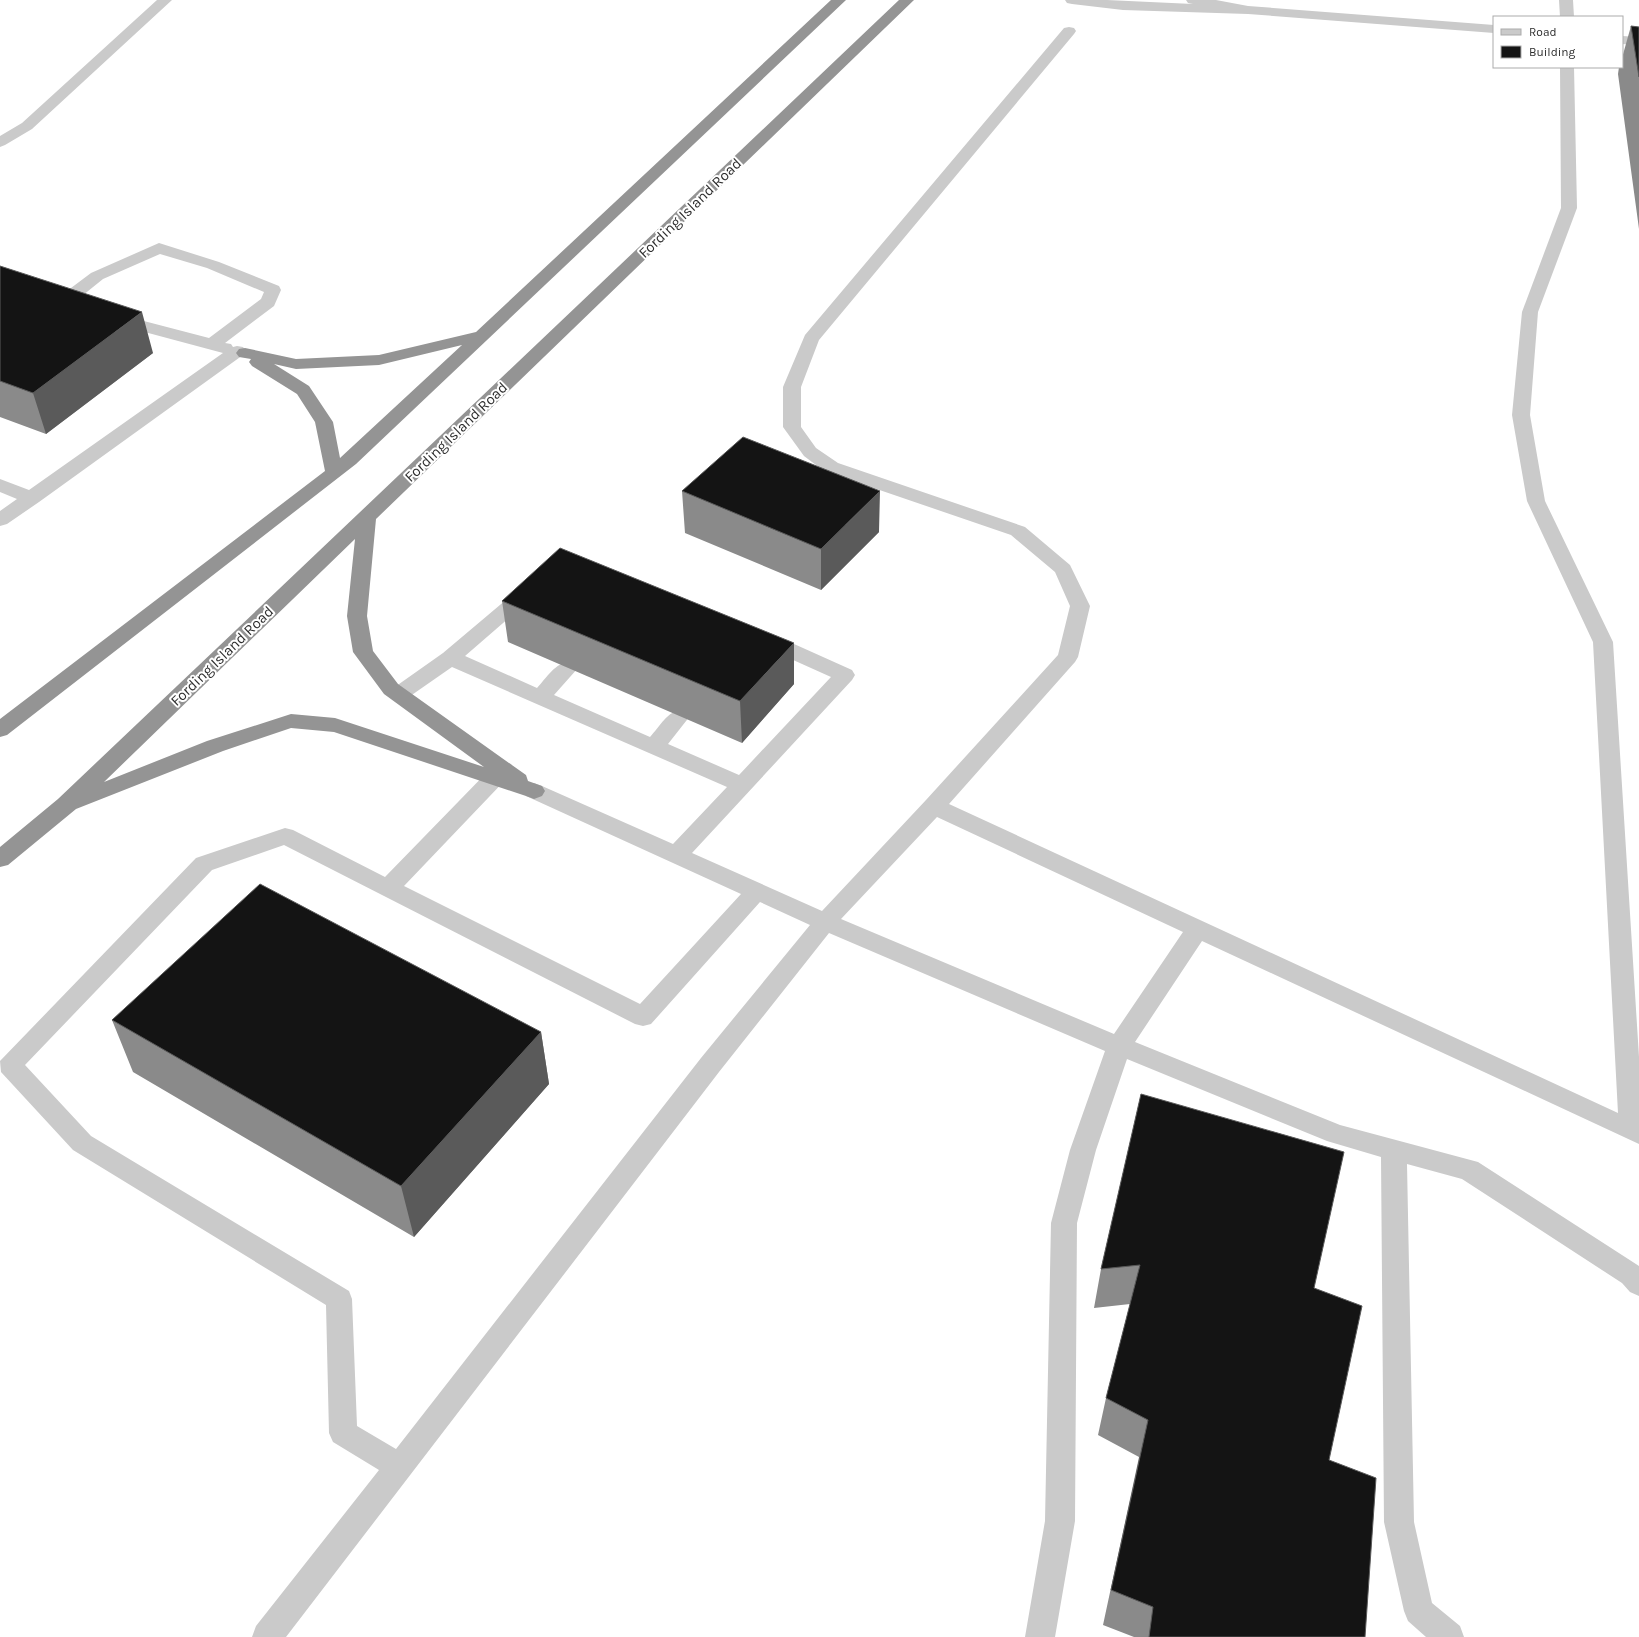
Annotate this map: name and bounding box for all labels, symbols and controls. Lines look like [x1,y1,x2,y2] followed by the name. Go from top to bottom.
[1493,16,1623,68] legend
[1529,25,1557,39] text: Road
[1529,45,1576,59] text: Building
[635,154,745,262] street label: Fording Island Road
[401,378,511,486] street label: Fording Island Road
[167,602,277,710] street label: Fording Island Road

